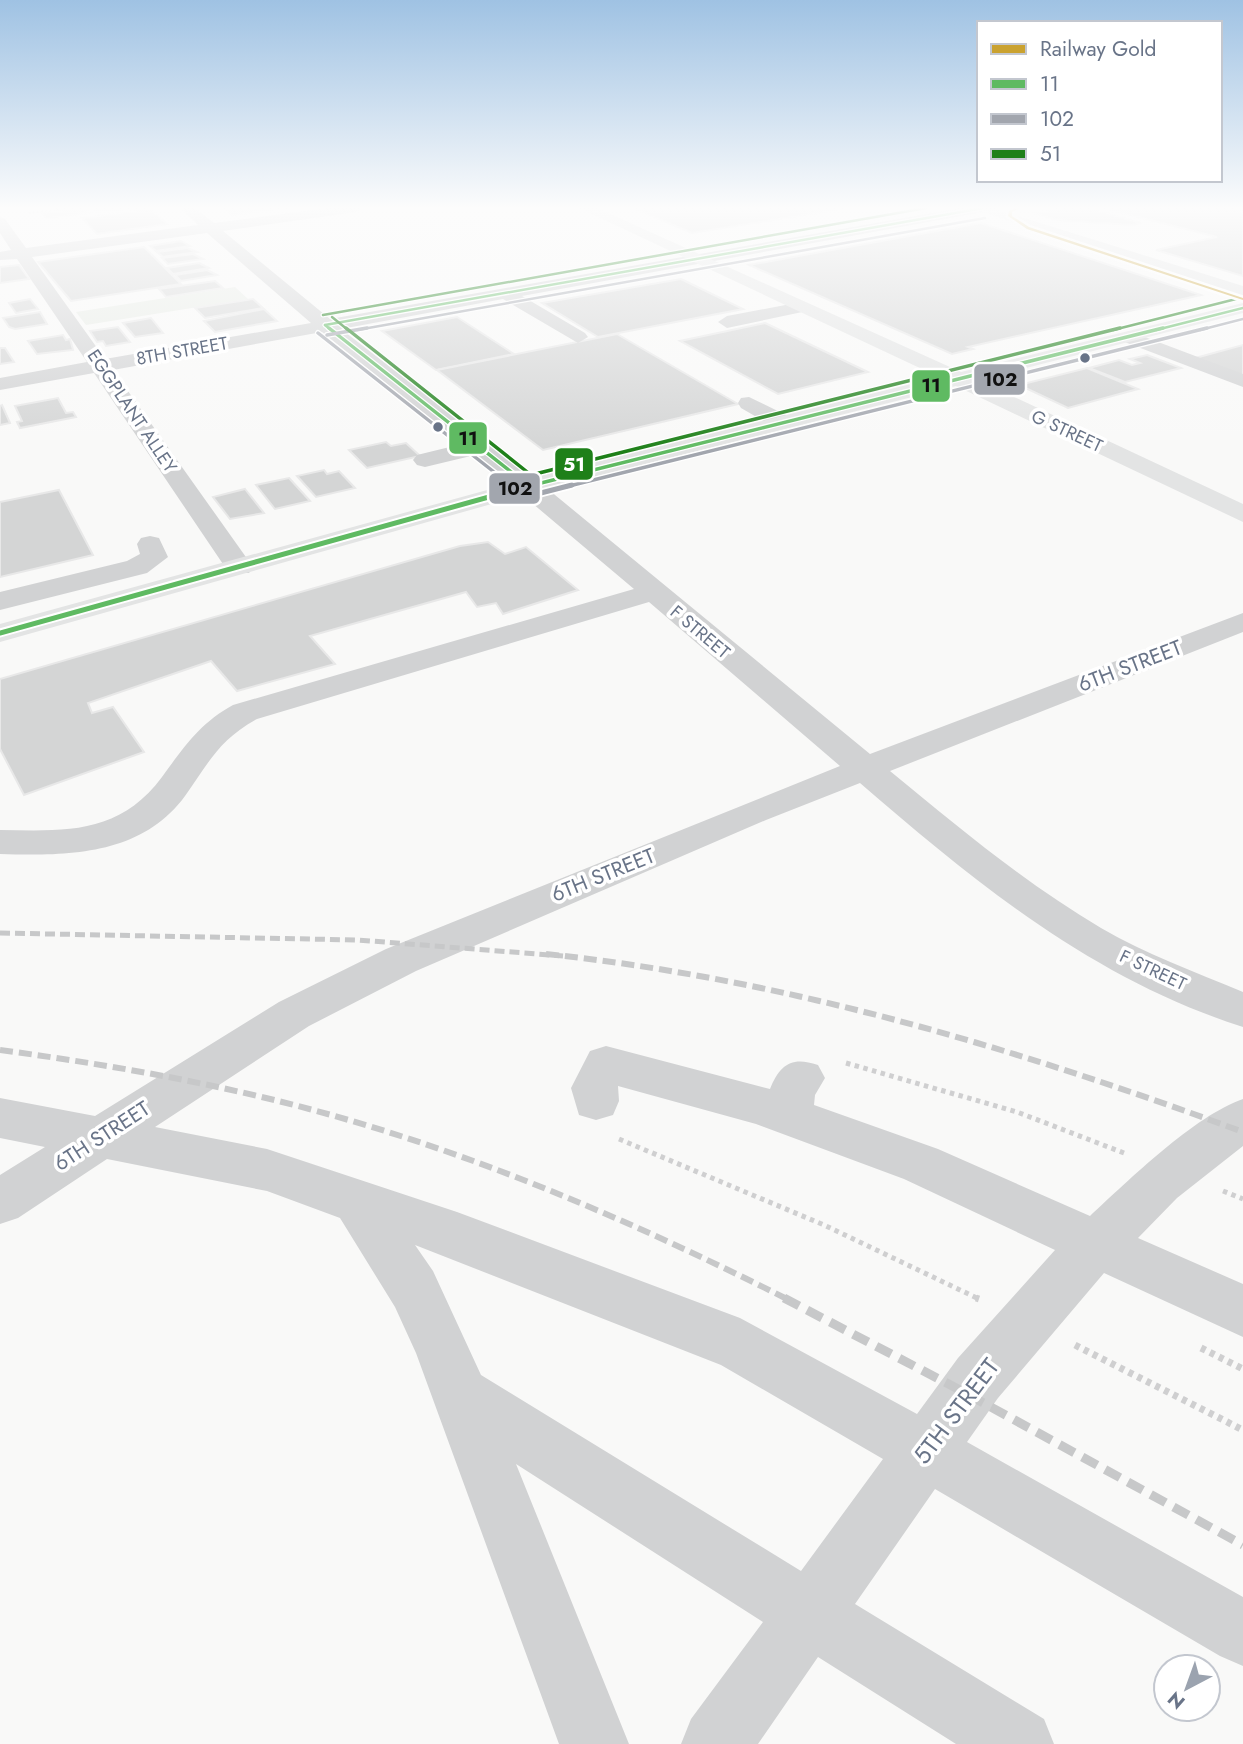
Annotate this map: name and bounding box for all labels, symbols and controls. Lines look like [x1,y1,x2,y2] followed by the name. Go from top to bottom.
[977,21,1222,182] legend
[1040,34,1157,64] text: Railway Gold
[1040,69,1059,99] text: 11
[1040,104,1074,134] text: 102
[1040,139,1061,169] text: 51
[134,330,230,372] street label: 8TH STREET
[81,344,184,479] street label: EGGPLANT ALLEY
[1078,351,1092,365] unlabelled marker
[973,363,1026,396] line badge: 102
[983,366,1017,393] text: 102
[911,369,951,403] line badge: 11
[921,372,941,399] text: 11
[1027,403,1107,459] street label: G STREET
[431,420,445,434] unlabelled marker
[448,421,488,455] line badge: 11
[458,425,478,452] text: 11
[554,447,594,481] line badge: 51
[563,451,585,478] text: 51
[488,472,541,505] line badge: 102
[498,475,532,502] text: 102
[664,599,736,665] street label: F STREET
[1074,632,1187,700] street label: 6TH STREET
[547,841,659,909] street label: 6TH STREET
[1115,943,1191,997] street label: F STREET
[48,1094,156,1178] street label: 6TH STREET
[905,1351,1007,1471] street label: 5TH STREET
[1152,1653,1222,1723] north arrow
[1162,1685,1191,1716] text: N

